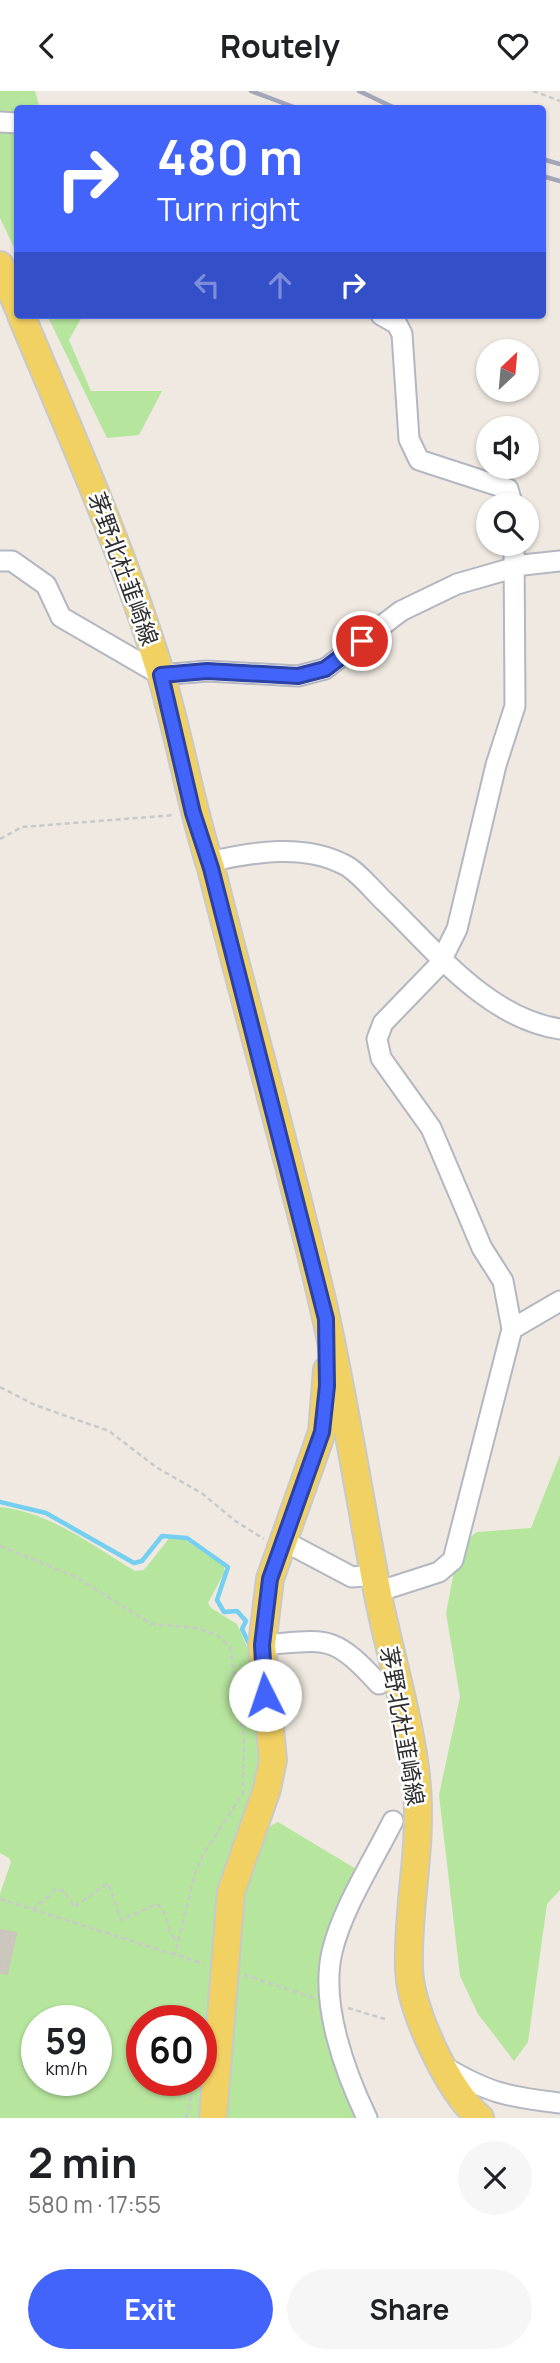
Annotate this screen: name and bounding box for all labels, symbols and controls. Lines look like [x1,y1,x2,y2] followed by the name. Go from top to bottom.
[220,24,340,68] text: Routely
[28,27,66,65] icon: back
[494,27,532,65] icon: heart
[157,123,303,190] text: 480 m
[42,133,133,224] icon: right
[157,187,300,231] text: Turn right
[188,266,226,304] icon: left
[261,266,299,304] icon: ahead
[334,266,372,304] icon: right
[476,339,539,403] north arrow
[476,339,539,556] map controls
[476,416,539,479] button: sound
[81,488,167,650] street label: 茅野北杜韮崎線
[476,493,539,556] button: search
[332,611,392,671] pin
[343,622,381,660] icon: arrive
[373,1644,433,1808] street label: 茅野北杜韮崎線
[228,1658,302,1732] position arrow
[126,2005,217,2096] speed limit sign: 60
[45,2017,88,2065] text: 59
[46,2056,87,2080] text: km/h
[28,2133,137,2191] text: 2 min
[458,2141,532,2215] button: close
[28,2188,161,2220] text: 580 m · 17:55
[28,2269,273,2349] button: Exit
[287,2269,532,2349] button: Share

